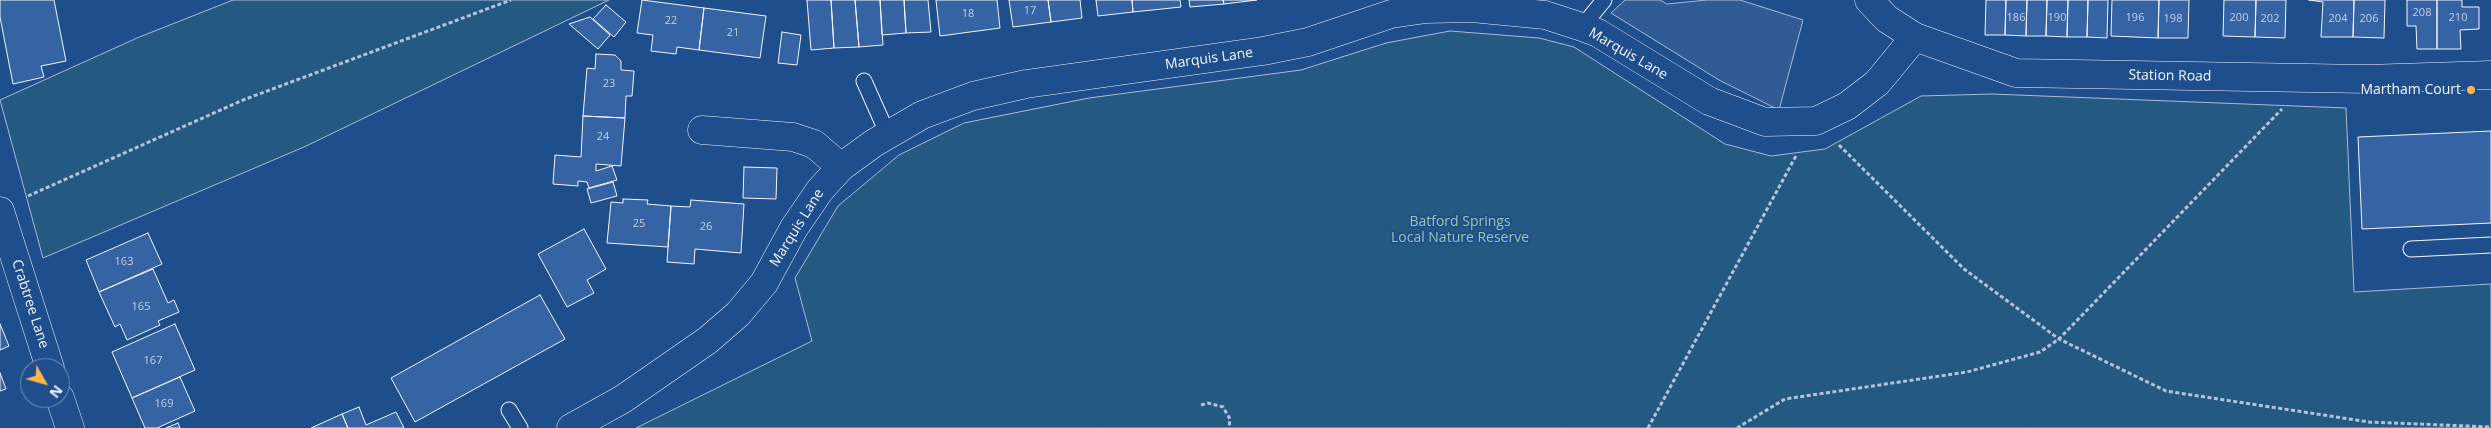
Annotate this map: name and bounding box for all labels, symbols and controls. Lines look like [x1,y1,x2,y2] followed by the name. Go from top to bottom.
[1024,4,1036,18] house number: 17
[2413,6,2431,20] house number: 208
[962,7,974,21] house number: 18
[2007,11,2025,25] house number: 186
[2048,11,2066,25] house number: 190
[2126,11,2144,25] house number: 196
[2230,11,2248,25] house number: 200
[2449,11,2467,25] house number: 210
[2164,12,2182,26] house number: 198
[2261,12,2279,26] house number: 202
[2329,12,2347,26] house number: 204
[2360,12,2378,26] house number: 206
[665,14,677,28] house number: 22
[1585,25,1671,83] street label: Marquis Lane
[727,26,739,40] house number: 21
[1164,45,1254,73] street label: Marquis Lane
[2128,67,2212,85] street label: Station Road
[603,77,615,91] house number: 23
[2360,82,2461,98] place label: Martham Court
[2465,84,2477,96] marker: Martham Court
[597,130,609,144] house number: 24
[766,186,828,270] street label: Marquis Lane
[1391,214,1529,246] park label: Batford Springs Local Nature Reserve
[633,217,645,231] house number: 25
[700,220,712,234] house number: 26
[115,255,133,269] house number: 163
[8,257,52,351] street label: Crabtree Lane
[132,300,150,314] house number: 165
[144,354,162,368] house number: 167
[20,358,70,408] north arrow
[45,382,67,402] text: N
[155,397,173,411] house number: 169

